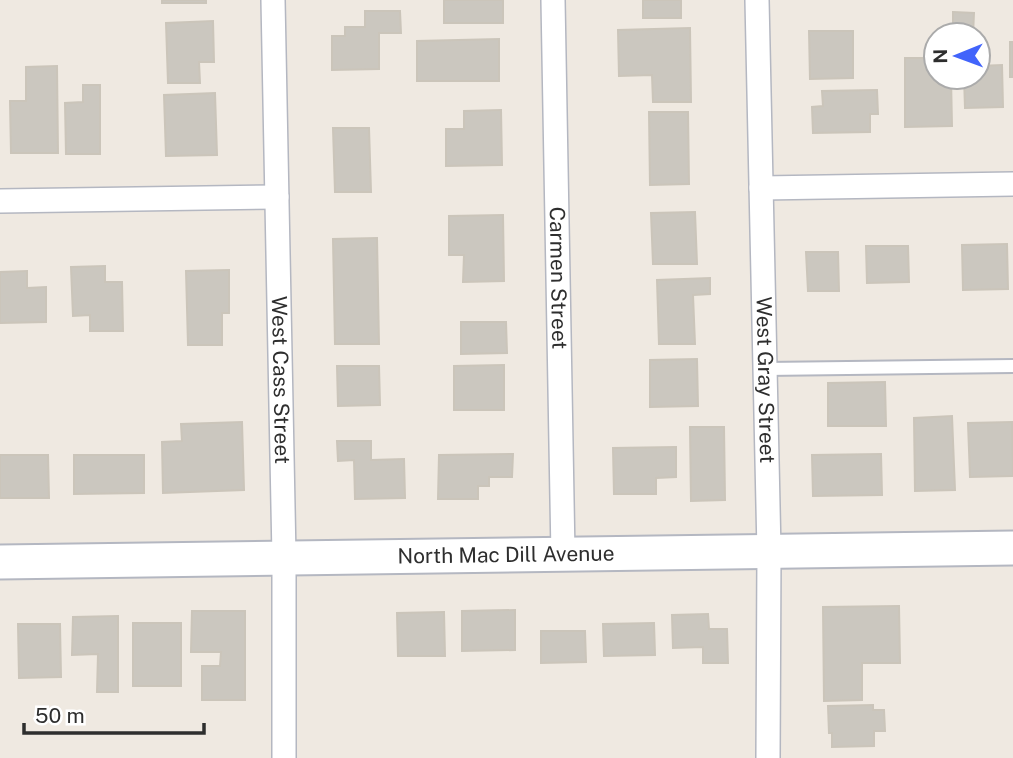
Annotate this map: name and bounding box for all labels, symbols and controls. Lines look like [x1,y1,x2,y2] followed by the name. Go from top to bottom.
[922,21,992,91] north arrow
[929,49,951,64] text: N
[545,206,572,350] street label: Carmen Street
[267,296,295,464] street label: West Cass Street
[751,296,780,464] street label: West Gray Street
[397,541,615,569] street label: North Mac Dill Avenue
[24,692,205,736] scale bar
[35,703,85,728] text: 50 m

